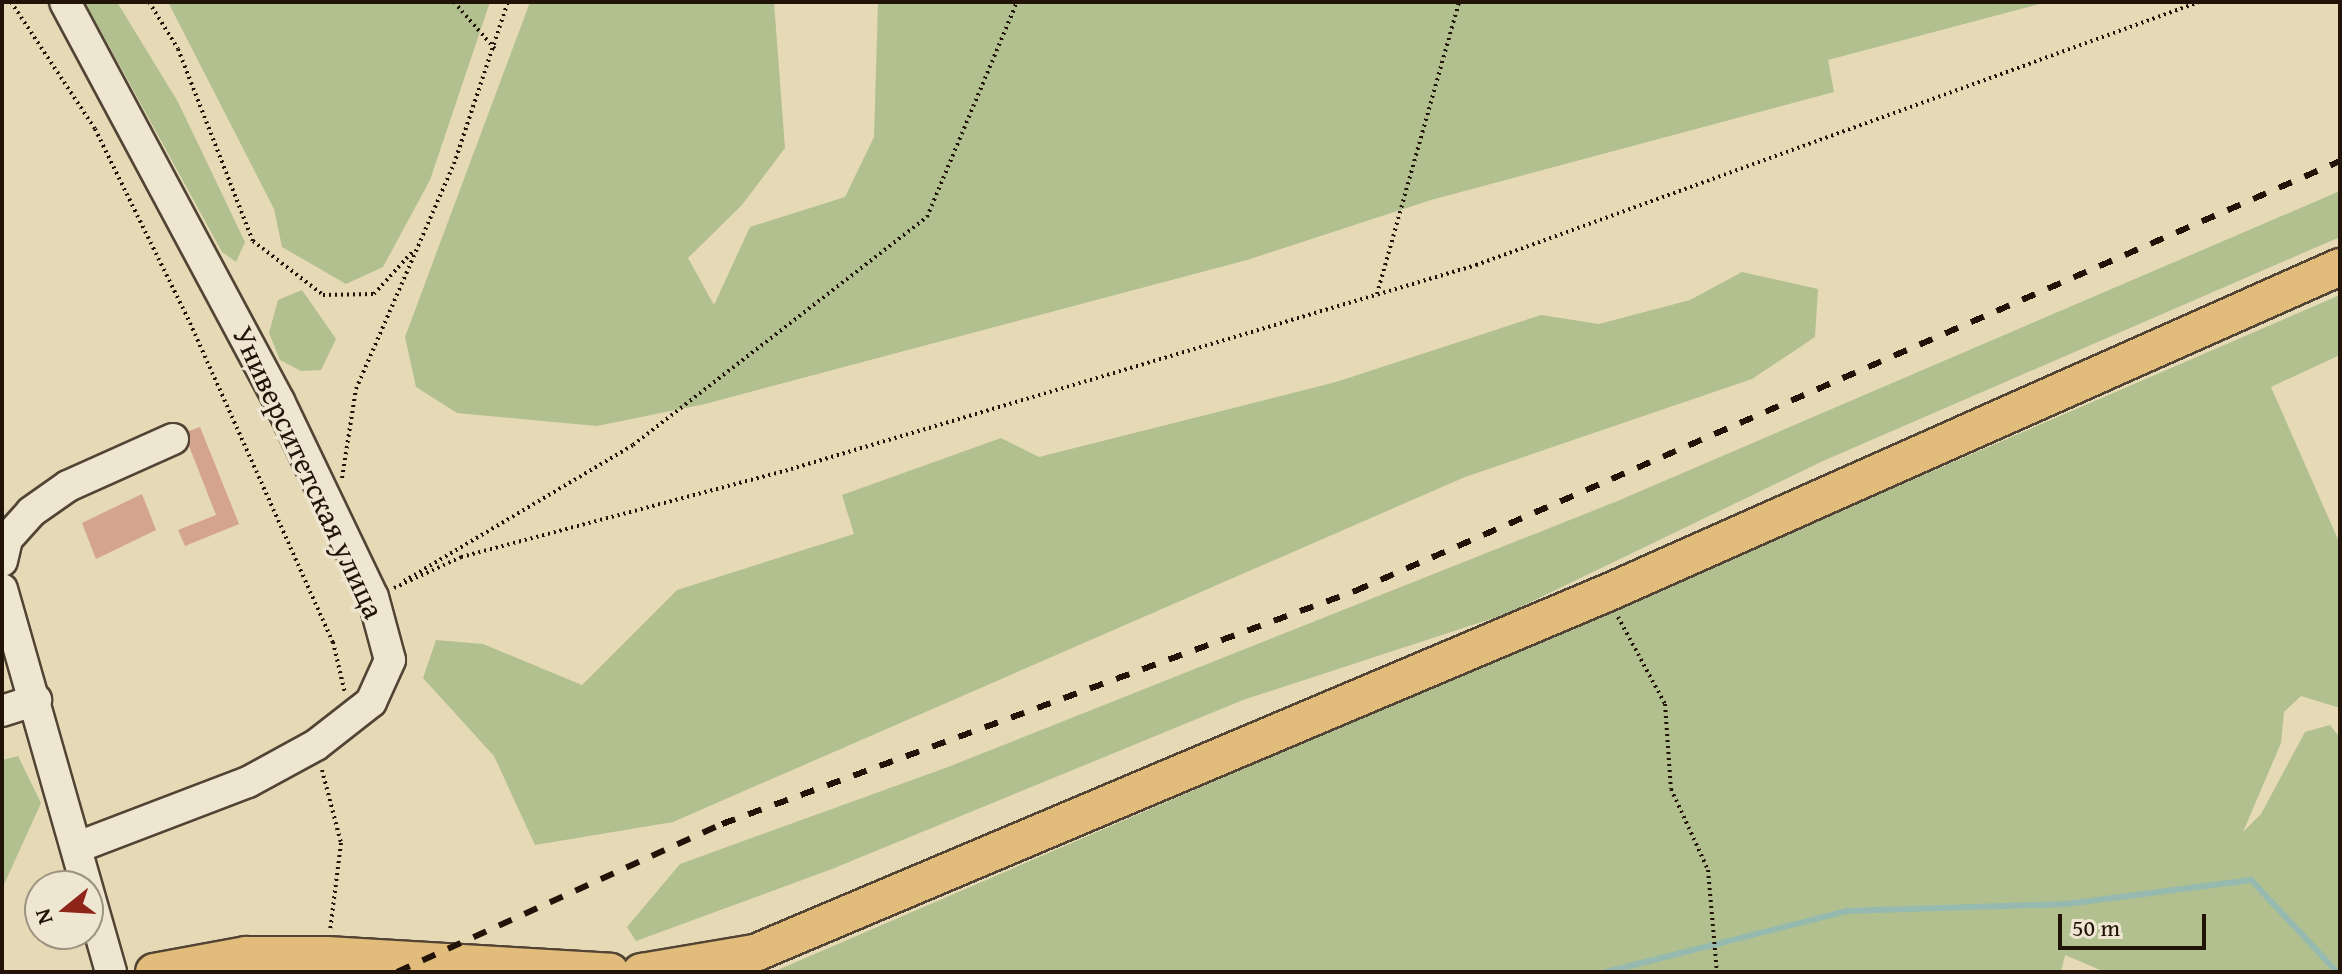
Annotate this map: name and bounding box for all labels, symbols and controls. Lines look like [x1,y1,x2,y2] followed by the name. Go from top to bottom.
[225,320,393,624] street label: Университетская улица
[24,870,104,950] north arrow
[2062,898,2210,948] scale bar
[26,905,61,929] text: N
[2072,910,2120,945] text: 50 m

